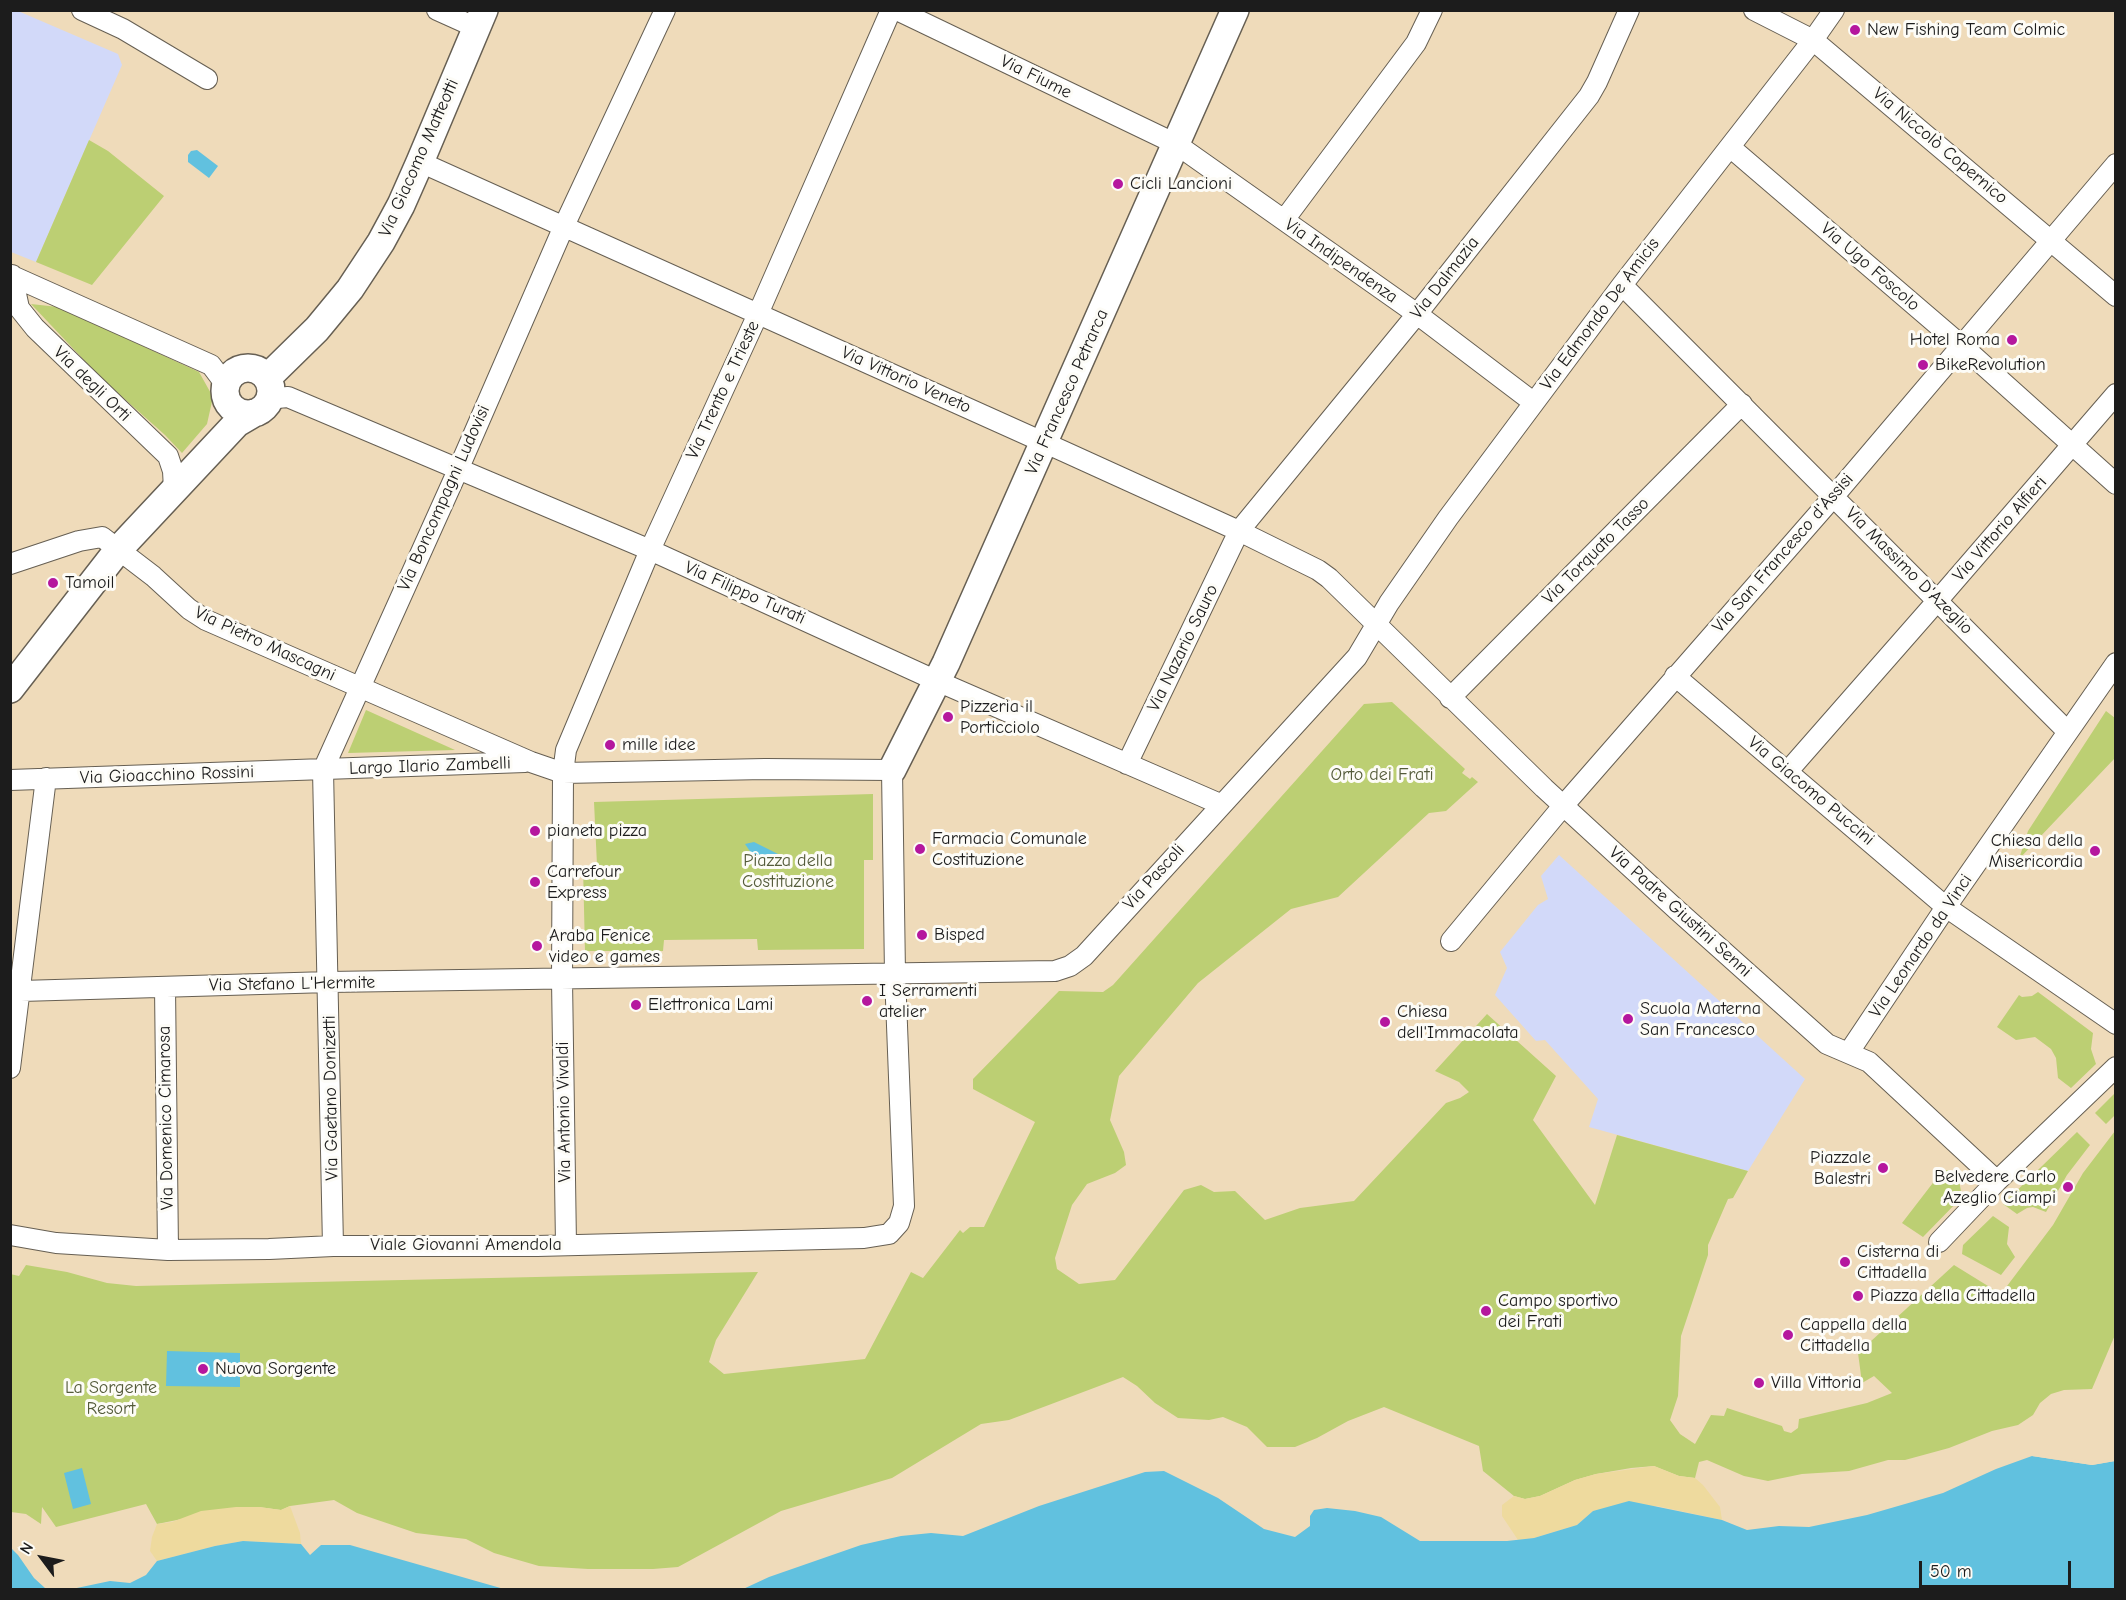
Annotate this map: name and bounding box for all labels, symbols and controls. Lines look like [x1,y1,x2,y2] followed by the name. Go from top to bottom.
[1867,19,2065,41] place label: New Fishing Team Colmic
[1848,23,1862,37] marker: New Fishing Team Colmic
[997,51,1075,103] street label: Via Fiume
[374,76,464,240] street label: Via Giacomo Matteotti
[1868,83,2012,209] street label: Via Niccolò Copernico
[1130,173,1232,195] place label: Cicli Lancioni
[1111,177,1125,191] marker: Cicli Lancioni
[1280,214,1402,308] street label: Via Indipendenza
[1816,218,1924,316] street label: Via Ugo Foscolo
[1406,232,1484,324] street label: Via Dalmazia
[1536,234,1664,394] street label: Via Edmondo De Amicis
[1021,306,1113,478] street label: Via Francesco Petrarca
[681,317,765,463] street label: Via Trento e Trieste
[1910,329,2000,351] place label: Hotel Roma
[2005,333,2019,347] marker: Hotel Roma
[49,342,135,426] street label: Via degli Orti
[838,342,974,418] street label: Via Vittorio Veneto
[1935,354,2046,376] place label: BikeRevolution
[1916,358,1930,372] marker: BikeRevolution
[393,402,495,594] street label: Via Boncompagni Ludovisi
[1708,469,1858,637] street label: Via San Francesco d'Assisi
[1948,472,2052,586] street label: Via Vittorio Alfieri
[1538,493,1654,609] street label: Via Torquato Tasso
[1841,503,1977,639] street label: Via Massimo D'Azeglio
[681,557,809,629] street label: Via Filippo Turati
[65,572,114,594] place label: Tamoil
[46,576,60,590] marker: Tamoil
[1143,581,1223,715] street label: Via Nazario Sauro
[191,602,339,686] street label: Via Pietro Mascagni
[960,696,1040,738] place label: Pizzeria il Porticciolo
[941,710,955,724] marker: Pizzeria il Porticciolo
[1743,732,1879,850] street label: Via Giacomo Puccini
[622,734,696,756] place label: mille idee
[603,738,617,752] marker: mille idee
[349,752,511,780] street label: Largo Ilario Zambelli
[79,761,255,789] street label: Via Gioacchino Rossini
[1330,764,1434,786] park label: Orto dei Frati
[547,820,647,842] place label: pianeta pizza
[528,824,542,838] marker: pianeta pizza
[932,828,1087,870] place label: Farmacia Comunale Costituzione
[1988,830,2083,872] place label: Chiesa della Misericordia
[1119,840,1189,914] street label: Via Pascoli
[913,842,927,856] marker: Farmacia Comunale Costituzione
[1604,842,1756,982] street label: Via Padre Giustini Senni
[2088,844,2102,858] marker: Chiesa della Misericordia
[742,850,834,892] park label: Piazza della Costituzione
[547,861,621,904] place label: Carrefour Express
[1865,870,1977,1022] street label: Via Leonardo da Vinci
[528,875,542,889] marker: Carrefour Express
[934,924,985,946] place label: Bisped
[549,925,660,968] place label: Araba Fenice video e games
[915,928,929,942] marker: Bisped
[530,939,544,953] marker: Araba Fenice video e games
[209,972,375,996] street label: Via Stefano L'Hermite
[879,980,977,1022] place label: I Serramenti atelier
[648,994,773,1016] place label: Elettronica Lami
[860,994,874,1008] marker: I Serramenti atelier
[629,998,643,1012] marker: Elettronica Lami
[1640,998,1761,1040] place label: Scuola Materna San Francesco
[1397,1001,1518,1044] place label: Chiesa dell'Immacolata
[1621,1012,1635,1026] marker: Scuola Materna San Francesco
[319,1015,343,1181] street label: Via Gaetano Donizetti
[1378,1015,1392,1029] marker: Chiesa dell'Immacolata
[154,1026,178,1210] street label: Via Domenico Cimarosa
[552,1041,576,1183] street label: Via Antonio Vivaldi
[1810,1147,1871,1190] place label: Piazzale Balestri
[1876,1161,1890,1175] marker: Piazzale Balestri
[1934,1166,2056,1208] place label: Belvedere Carlo Azeglio Ciampi
[2061,1180,2075,1194] marker: Belvedere Carlo Azeglio Ciampi
[370,1234,562,1256] street label: Viale Giovanni Amendola
[1857,1241,1939,1284] place label: Cisterna di Cittadella
[1838,1255,1852,1269] marker: Cisterna di Cittadella
[1870,1285,2036,1307] place label: Piazza della Cittadella
[1851,1289,1865,1303] marker: Piazza della Cittadella
[1498,1290,1618,1332] place label: Campo sportivo dei Frati
[1479,1304,1493,1318] marker: Campo sportivo dei Frati
[1800,1314,1907,1356] place label: Cappella della Cittadella
[1781,1328,1795,1342] marker: Cappella della Cittadella
[215,1358,336,1380] place label: Nuova Sorgente
[196,1362,210,1376] marker: Nuova Sorgente
[1771,1372,1861,1394] place label: Villa Vittoria
[1752,1376,1766,1390] marker: Villa Vittoria
[65,1377,157,1420] park label: La Sorgente Resort
[12,1528,72,1588] north arrow
[16,1539,37,1558] text: N
[1922,1549,2074,1587] scale bar
[1930,1561,1972,1582] text: 50 m

